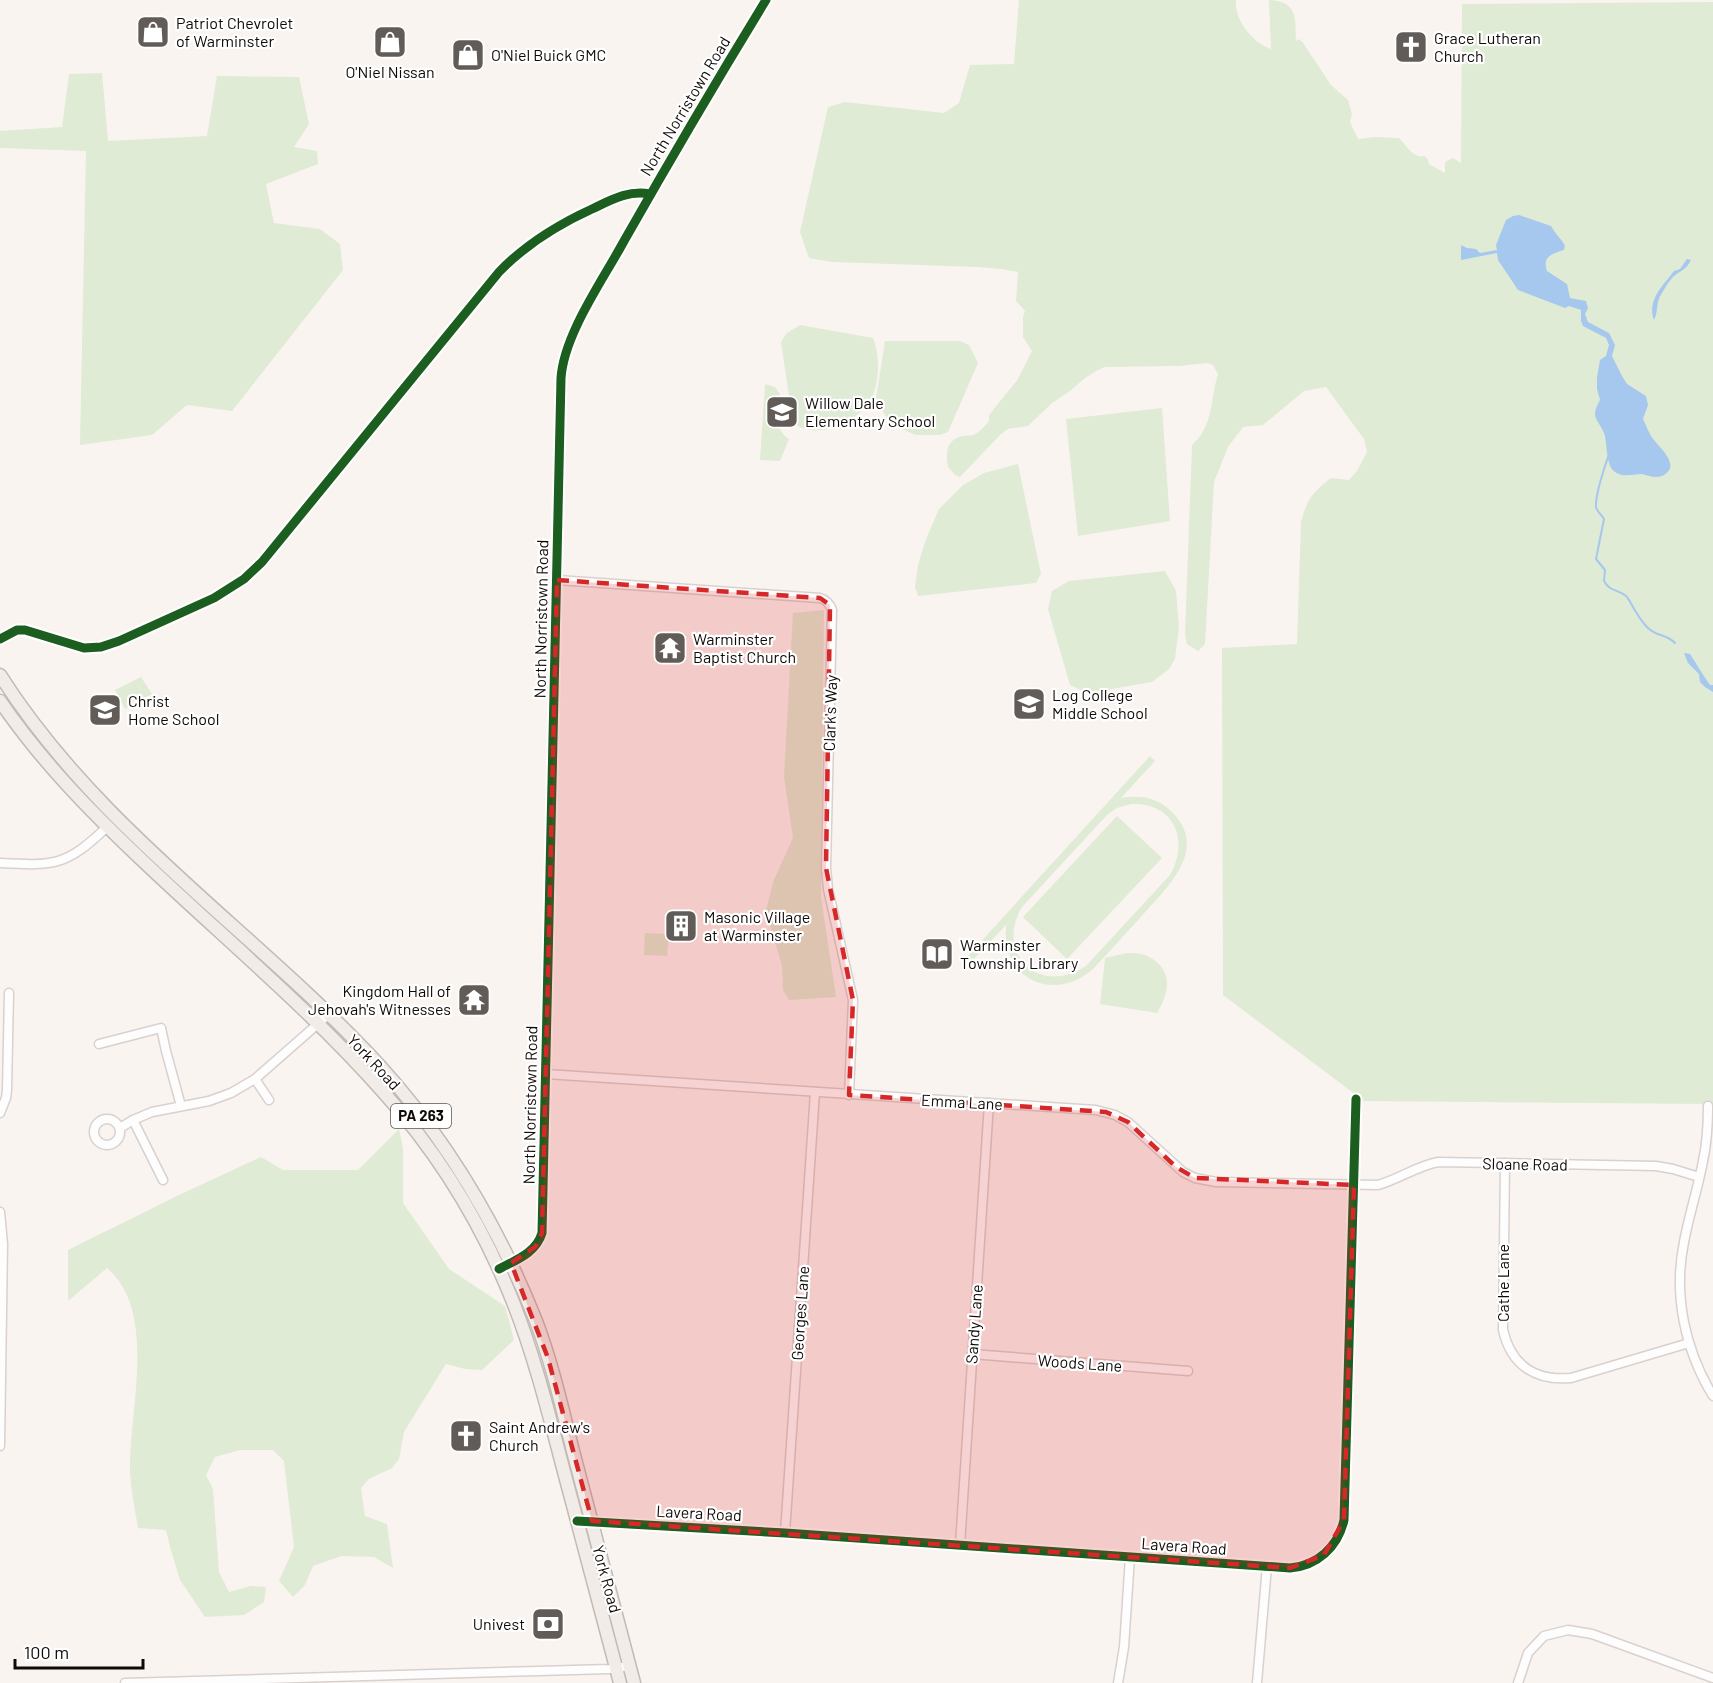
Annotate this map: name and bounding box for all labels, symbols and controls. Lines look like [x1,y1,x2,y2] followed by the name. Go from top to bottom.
[176,13,293,50] place label: Patriot Chevrolet of Warminster
[135,14,171,50] shop icon: Patriot Chevrolet of Warminster
[372,24,408,60] shop icon: O'Niel Nissan
[1434,28,1541,65] place label: Grace Lutheran Church
[1393,29,1429,65] church icon: Grace Lutheran Church
[636,33,734,179] street label: North Norristown Road
[450,37,486,73] shop icon: O'Niel Buick GMC
[491,45,606,64] place label: O'Niel Buick GMC
[345,62,435,81] place label: O'Niel Nissan
[805,393,935,430] place label: Willow Dale Elementary School
[764,394,800,430] school or university icon: Willow Dale Elementary School
[530,539,551,699] street label: North Norristown Road
[693,629,796,666] place label: Warminster Baptist Church
[652,630,688,666] temple icon: Warminster Baptist Church
[819,674,840,752] street label: Clark's Way
[1052,685,1148,722] place label: Log College Middle School
[1011,686,1047,722] school or university icon: Log College Middle School
[128,691,219,728] place label: Christ Home School
[87,692,123,728] school or university icon: Christ Home School
[704,907,810,944] place label: Masonic Village at Warminster
[663,908,699,944] building icon: Masonic Village at Warminster
[960,935,1079,972] place label: Warminster Township Library
[919,936,955,972] library icon: Warminster Township Library
[308,981,451,1018] place label: Kingdom Hall of Jehovah's Witnesses
[456,982,492,1018] temple icon: Kingdom Hall of Jehovah's Witnesses
[519,1025,540,1185] street label: North Norristown Road
[344,1030,405,1093] street label: York Road
[921,1090,1003,1113] street label: Emma Lane
[391,1104,451,1128] road number: PA 263
[1482,1153,1568,1174] street label: Sloane Road
[1493,1244,1512,1322] street label: Cathe Lane
[787,1265,812,1361] street label: Georges Lane
[961,1284,986,1364] street label: Sandy Lane
[1037,1350,1123,1375] street label: Woods Lane
[489,1417,590,1454] place label: Saint Andrew's Church
[448,1418,484,1454] church icon: Saint Andrew's Church
[656,1501,742,1524] street label: Lavera Road
[1141,1533,1227,1558] street label: Lavera Road
[589,1543,626,1615] street label: York Road
[530,1606,566,1642] bank icon: Univest
[473,1614,525,1633] place label: Univest
[15,1632,142,1670] scale bar
[24,1641,69,1663] text: 100 m

